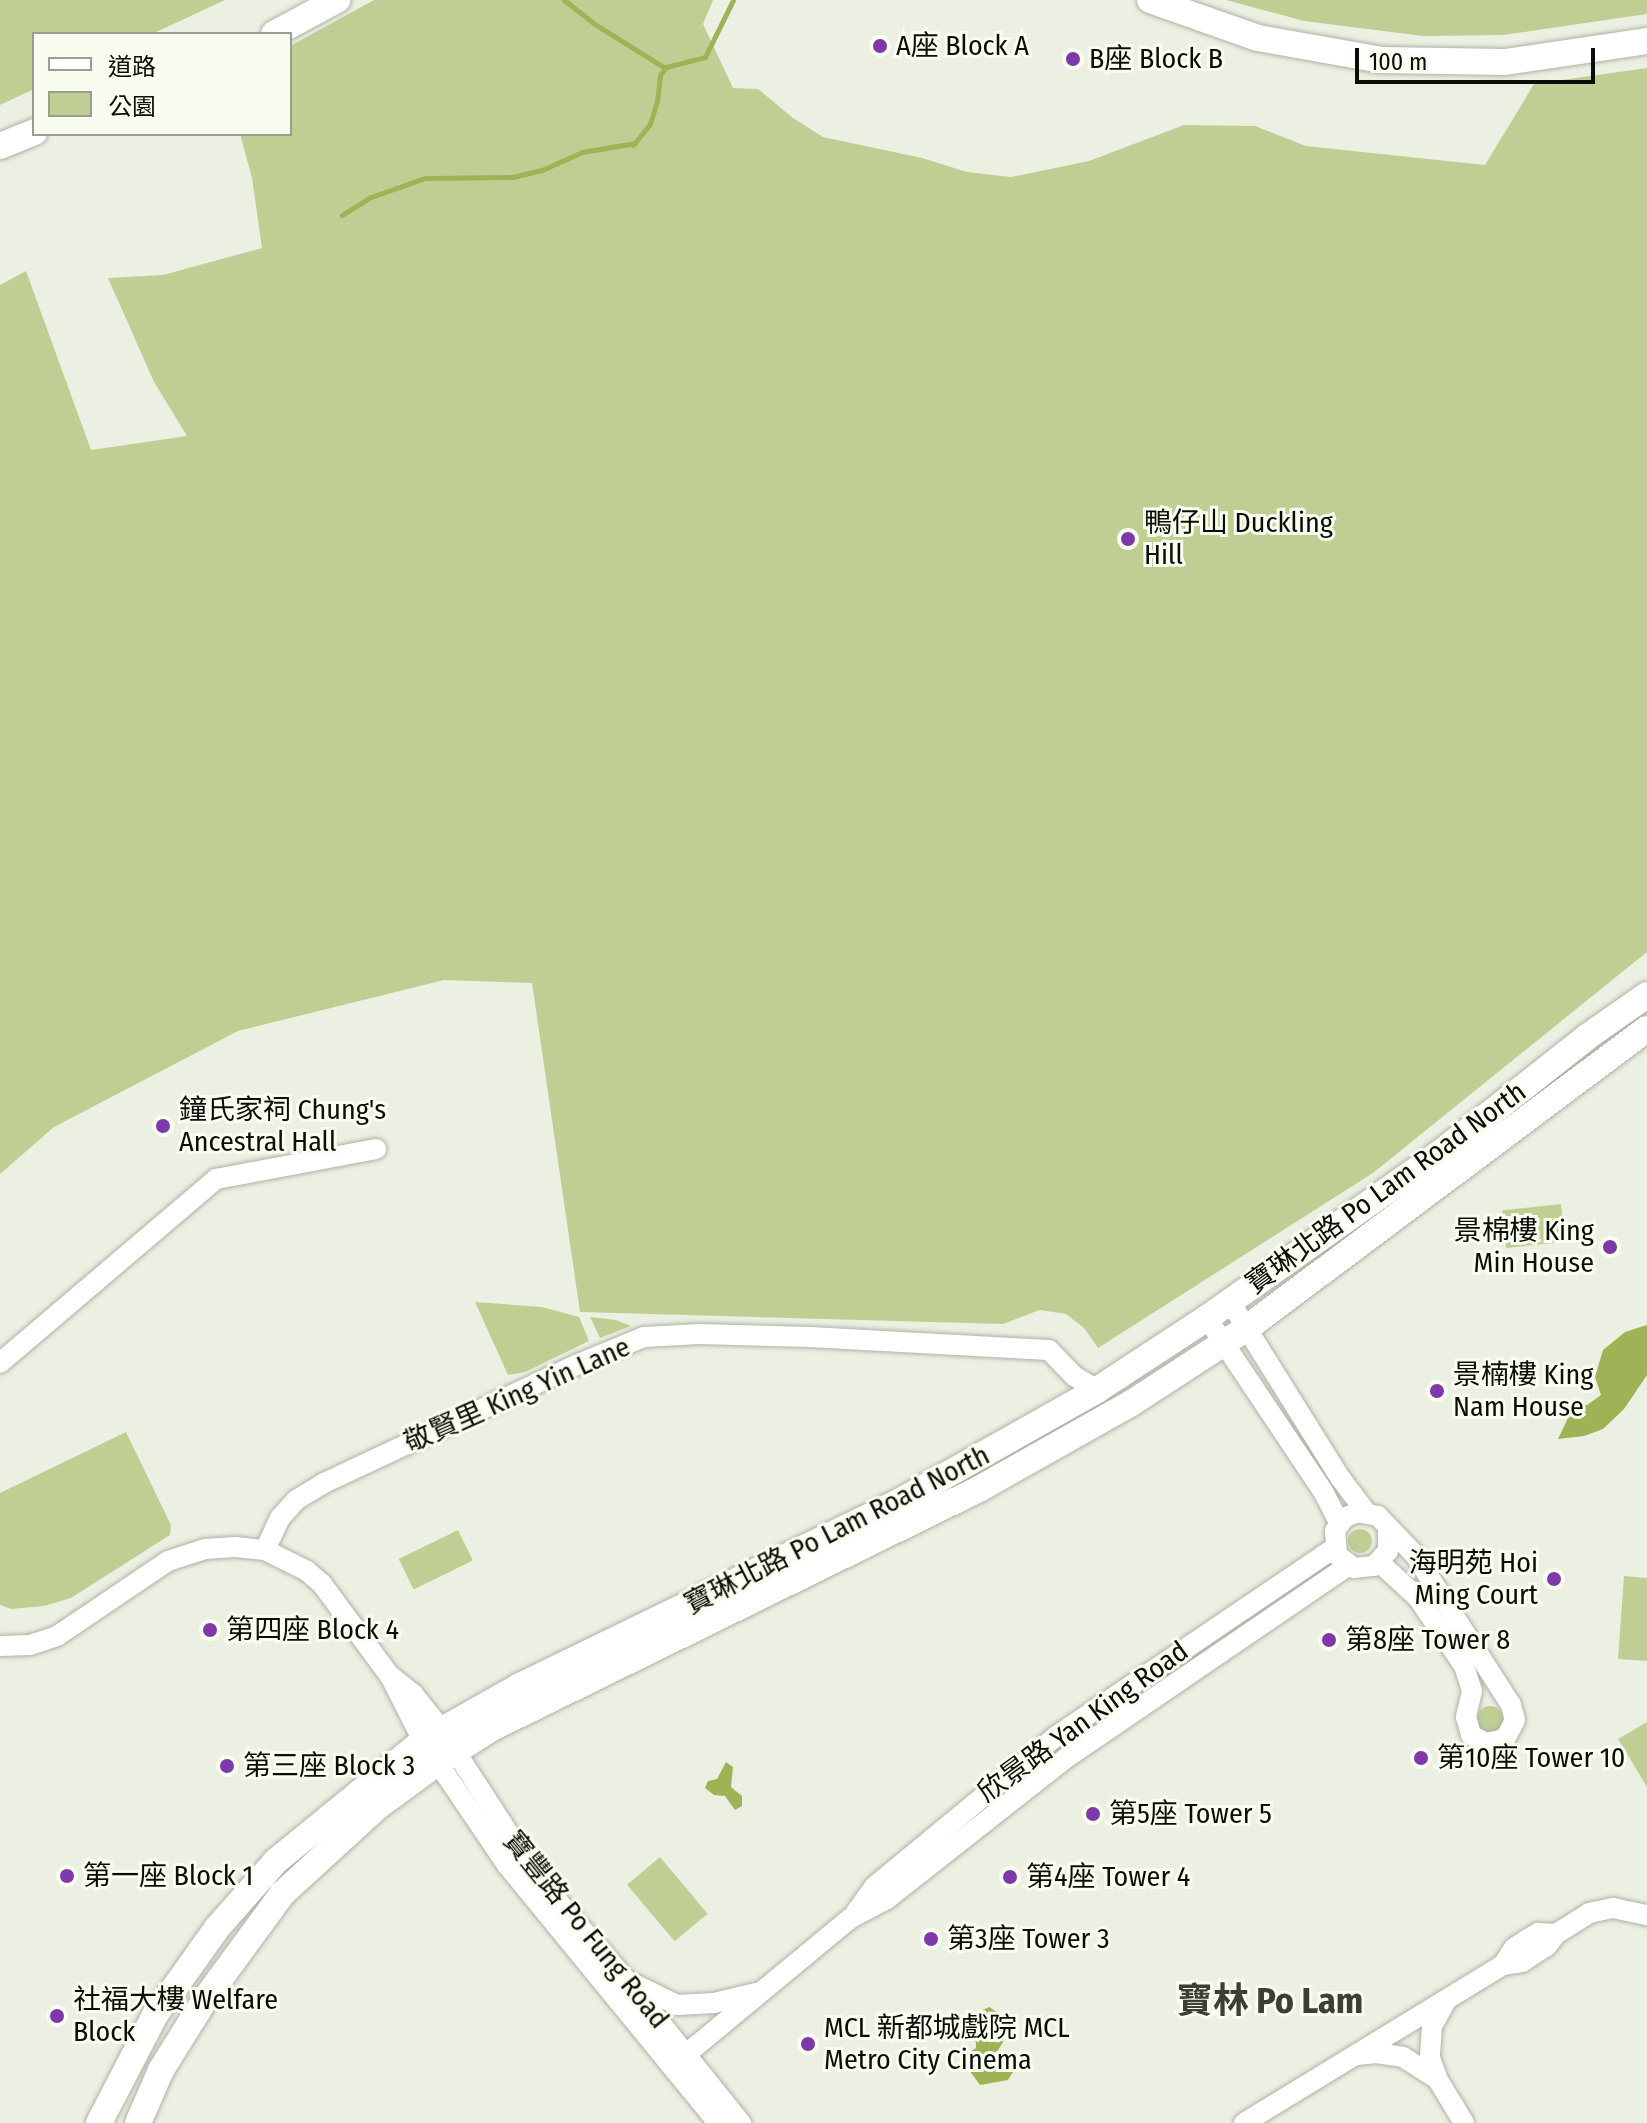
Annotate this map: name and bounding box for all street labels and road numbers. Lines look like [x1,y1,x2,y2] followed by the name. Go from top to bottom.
[1239,1075,1533,1301] street label: 寶琳北路 Po Lam Road North
[399,1330,635,1460] street label: 敬賢里 King Yin Lane
[679,1438,995,1622] street label: 寶琳北路 Po Lam Road North
[971,1634,1195,1810] street label: 欣景路 Yan King Road
[496,1825,676,2035] street label: 寶豐路 Po Fung Road

